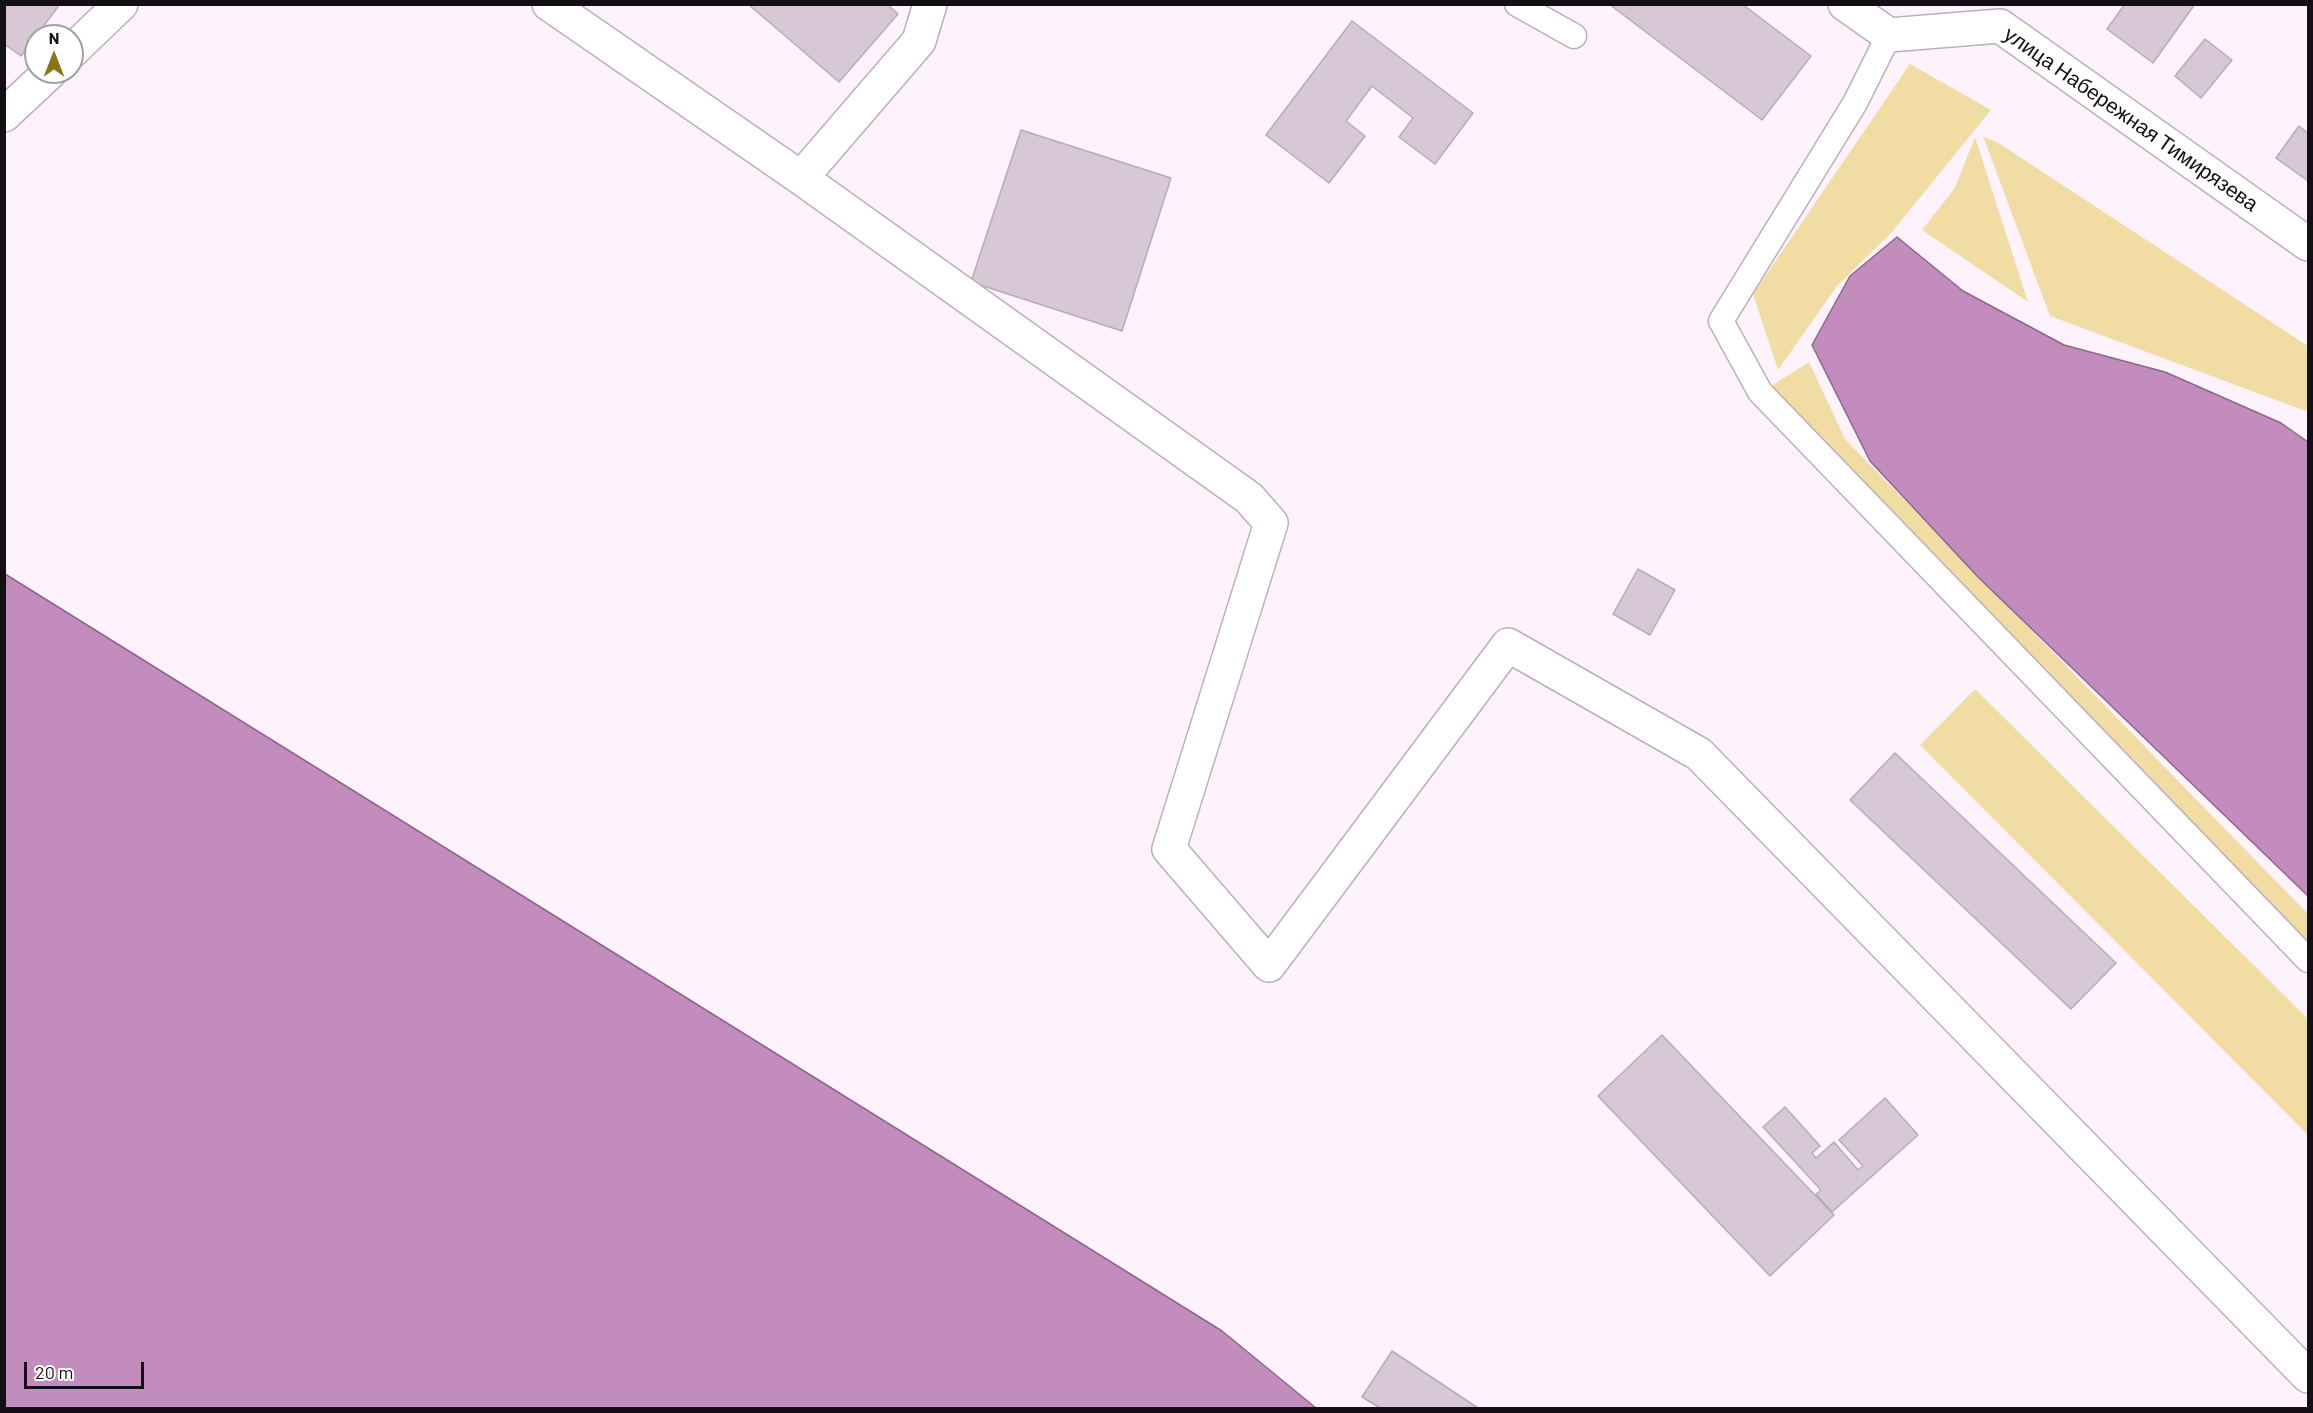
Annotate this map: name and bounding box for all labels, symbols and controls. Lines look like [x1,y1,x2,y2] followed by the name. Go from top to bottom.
[1999,21,2263,217] street label: улица Набережная Тимирязева
[24,24,84,84] north arrow
[49,28,59,47] text: N
[27,1350,147,1388] scale bar
[35,1361,73,1383] text: 20 m

